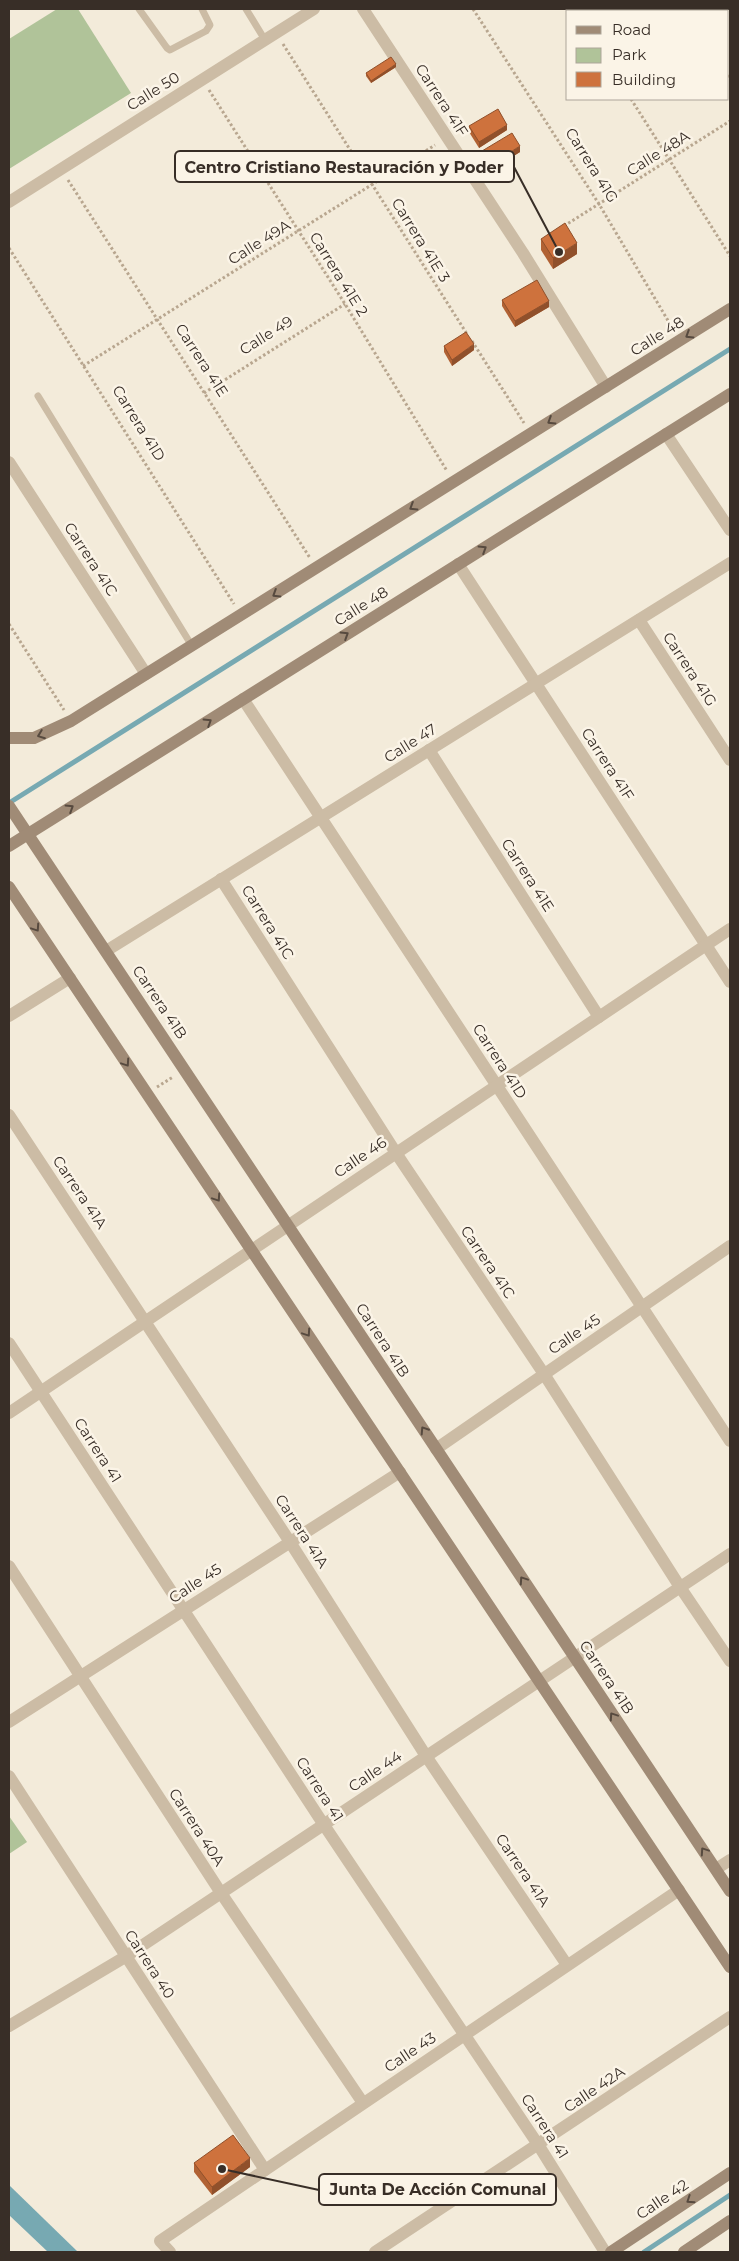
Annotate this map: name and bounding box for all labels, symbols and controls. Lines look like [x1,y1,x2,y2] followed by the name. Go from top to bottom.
[566,10,729,100] legend
[612,20,651,39] text: Road
[612,45,646,64] text: Park
[411,60,473,140] street label: Carrera 41F
[123,67,183,115] street label: Calle 50
[612,70,676,89] text: Building
[561,124,623,206] street label: Carrera 41G
[623,126,693,180] street label: Calle 48A
[175,151,514,182] callout: Centro Cristiano Restauración y Poder
[184,158,504,177] text: Centro Cristiano Restauración y Poder
[388,194,454,286] street label: Carrera 41E 3
[224,215,294,269] street label: Calle 49A
[306,228,372,320] street label: Carrera 41E 2
[236,311,296,359] street label: Calle 49
[626,312,688,360] street label: Calle 48
[171,320,233,400] street label: Carrera 41E
[685,329,695,338] one-way arrow
[108,382,170,464] street label: Carrera 41D
[548,415,557,424] one-way arrow
[410,501,419,511] one-way arrow
[60,519,122,600] street label: Carrera 41C
[478,545,487,555] one-way arrow
[330,582,392,630] street label: Calle 48
[272,587,281,597] one-way arrow
[659,628,721,710] street label: Carrera 41G
[340,632,349,641] one-way arrow
[202,718,211,728] one-way arrow
[380,719,440,767] street label: Calle 47
[577,724,639,804] street label: Carrera 41F
[37,729,46,739] one-way arrow
[65,805,74,814] one-way arrow
[497,835,559,915] street label: Carrera 41E
[238,881,298,963] street label: Carrera 41C
[30,922,39,931] one-way arrow
[128,962,192,1042] street label: Carrera 41B
[469,1020,531,1102] street label: Carrera 41D
[120,1057,129,1067] one-way arrow
[330,1132,390,1182] street label: Calle 46
[49,1152,112,1232] street label: Carrera 41A
[210,1193,220,1202] one-way arrow
[457,1222,520,1302] street label: Carrera 41C
[352,1299,414,1381] street label: Carrera 41B
[544,1310,604,1358] street label: Calle 45
[301,1327,310,1337] one-way arrow
[70,1414,126,1486] street label: Carrera 41
[420,1427,430,1436] one-way arrow
[271,1491,333,1572] street label: Carrera 41A
[165,1559,225,1607] street label: Calle 45
[520,1577,529,1586] one-way arrow
[575,1637,639,1717] street label: Carrera 41B
[610,1712,619,1721] one-way arrow
[345,1746,405,1796] street label: Calle 44
[292,1753,348,1825] street label: Carrera 41
[165,1785,229,1870] street label: Carrera 40A
[492,1830,555,1910] street label: Carrera 41A
[701,1847,710,1856] one-way arrow
[121,1926,179,2002] street label: Carrera 40
[380,2028,440,2076] street label: Calle 43
[560,2062,628,2116] street label: Calle 42A
[517,2090,573,2162] street label: Carrera 41
[319,2174,556,2205] callout: Junta De Acción Comunal
[632,2175,692,2223] street label: Calle 42
[329,2180,546,2199] text: Junta De Acción Comunal
[686,2193,695,2203] one-way arrow

